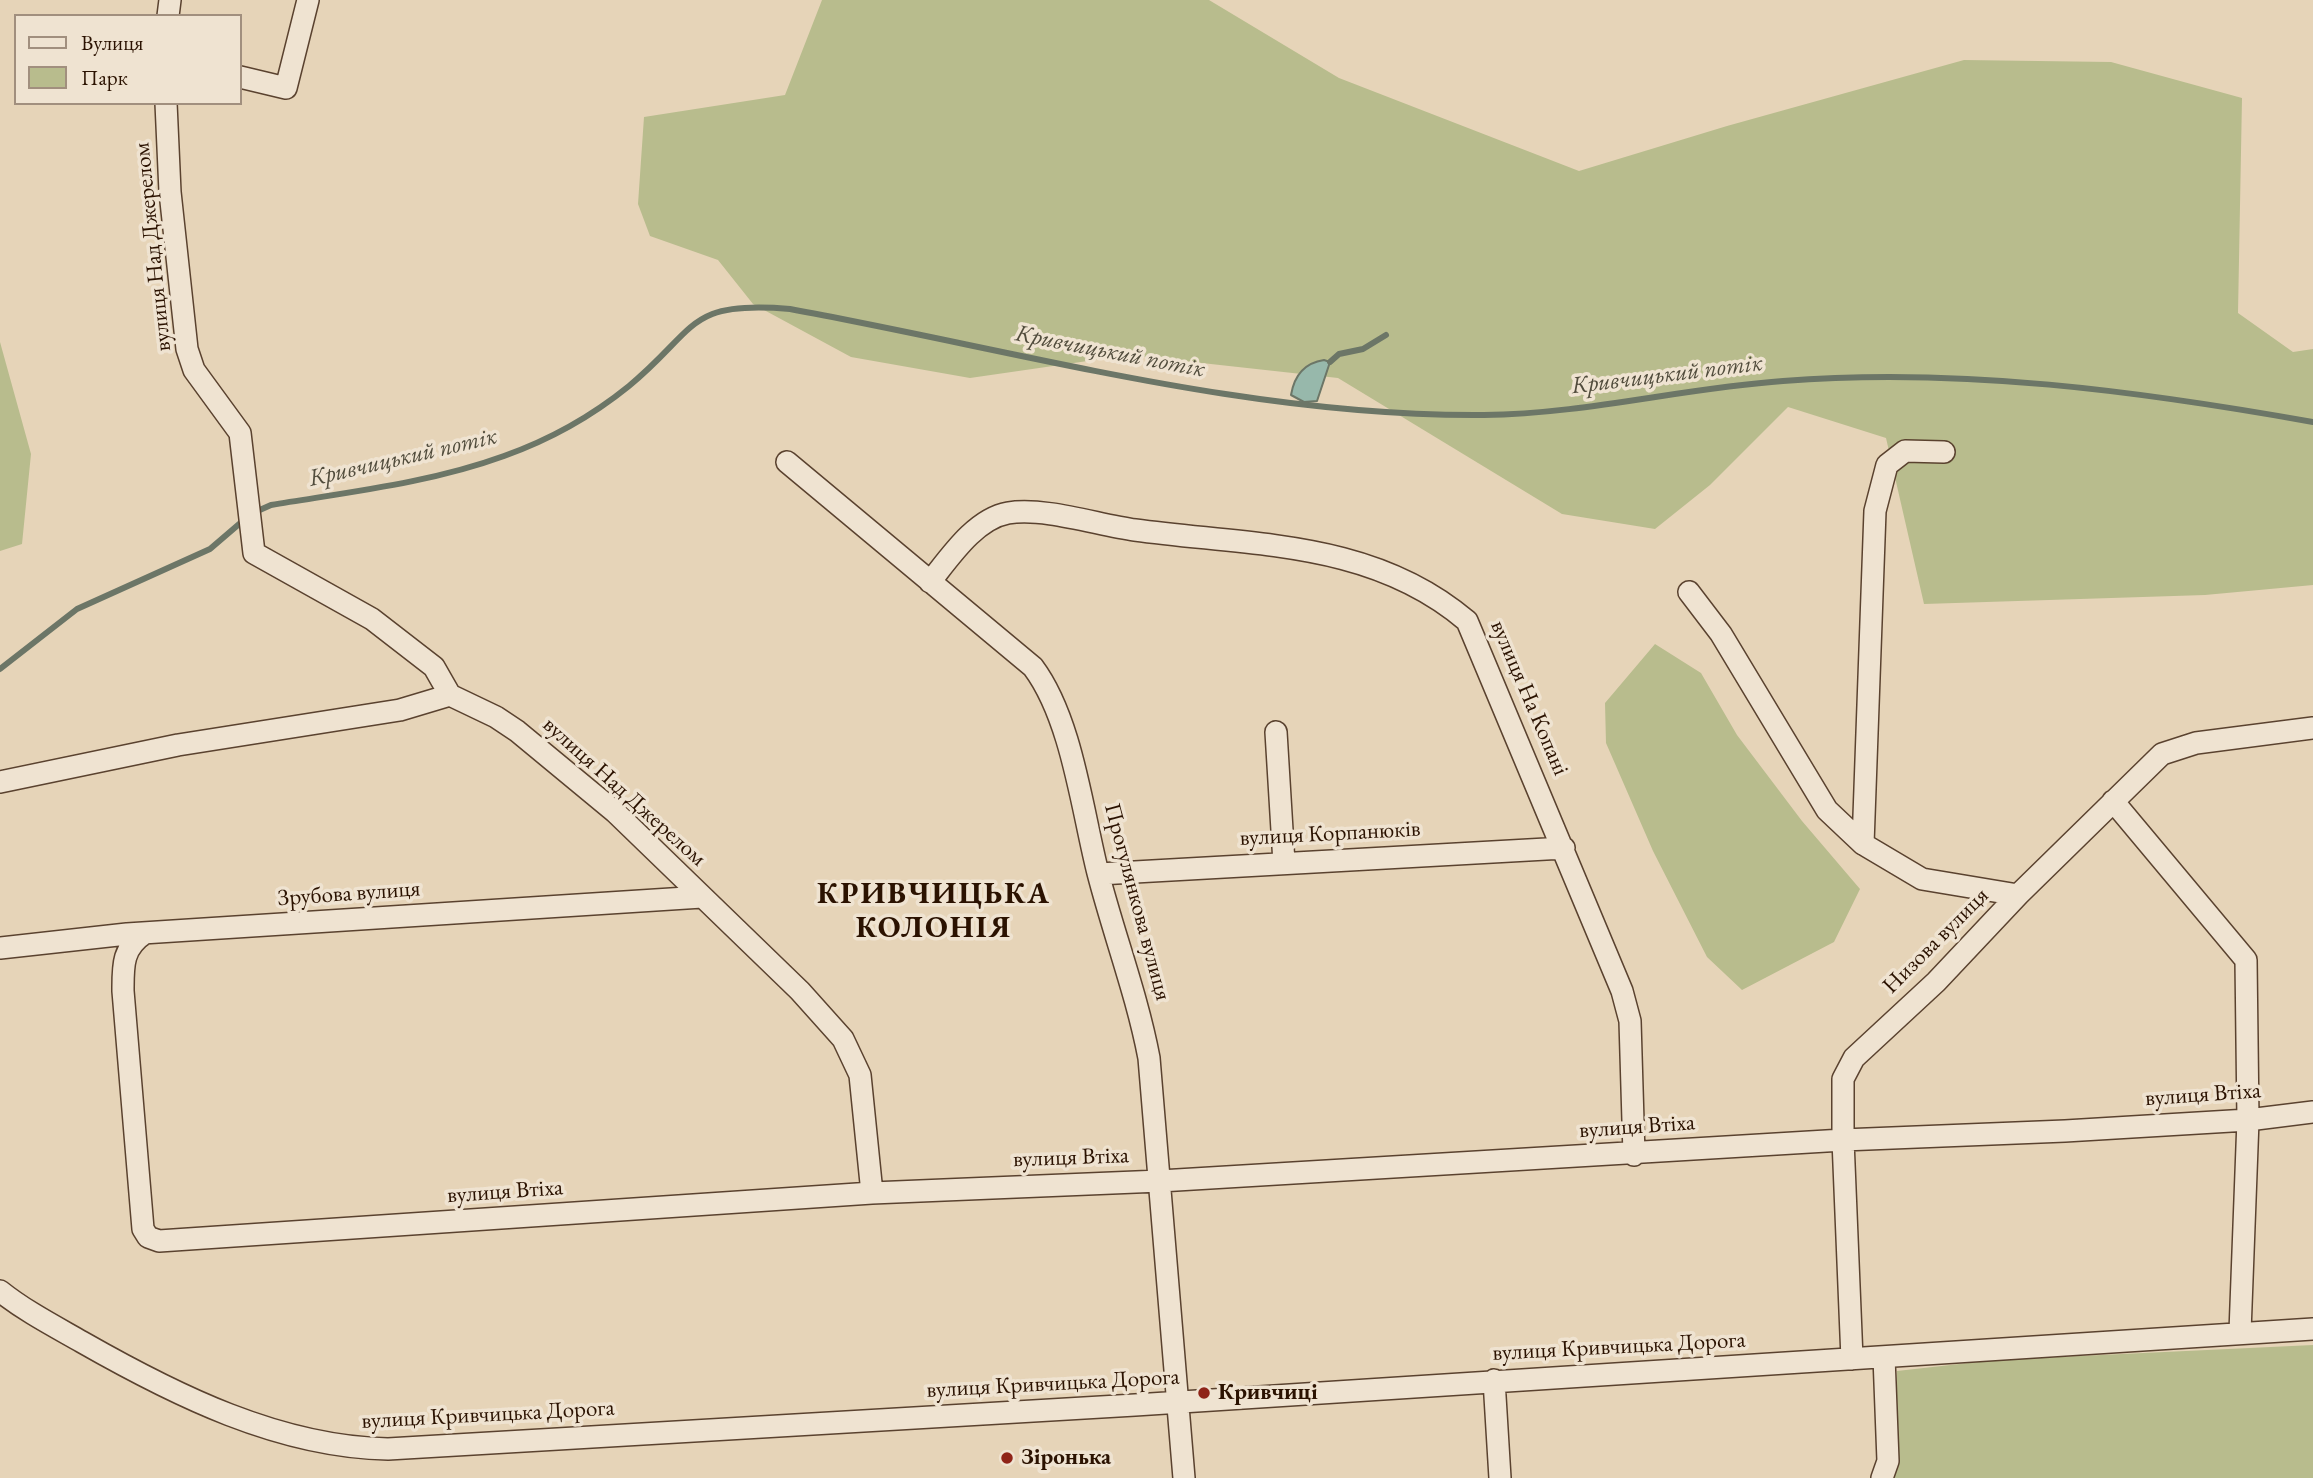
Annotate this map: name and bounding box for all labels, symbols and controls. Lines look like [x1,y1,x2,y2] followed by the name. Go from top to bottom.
[14,14,242,105] legend
[81,29,143,56] text: Вулиця
[81,64,128,91] text: Парк
[128,141,178,353] street label: вулиця Над Джерелом
[1013,320,1207,384] water label: Кривчицький потік
[1570,349,1764,401] water label: Кривчицький потік
[306,422,500,494] water label: Кривчицький потік
[1484,616,1574,780] street label: вулиця На Копані
[537,711,711,873] street label: вулиця Над Джерелом
[1097,800,1177,1004] street label: Прогулянкова вулиця
[1239,815,1421,853] street label: вулиця Корпанюків
[277,875,421,913] street label: Зрубова вулиця
[818,877,1050,948] district label: КРИВЧИЦЬКА КОЛОНІЯ
[1877,882,1995,1000] street label: Низова вулиця
[2144,1077,2262,1113] street label: вулиця Втіха
[1578,1109,1696,1145] street label: вулиця Втіха
[1013,1142,1129,1174] street label: вулиця Втіха
[446,1174,564,1210] street label: вулиця Втіха
[1492,1327,1746,1367] street label: вулиця Кривчицька Дорога
[926,1364,1180,1404] street label: вулиця Кривчицька Дорога
[1218,1379,1318,1407] place label: Кривчиці
[1196,1385,1212,1401] marker: Кривчиці
[361,1395,615,1435] street label: вулиця Кривчицька Дорога
[1021,1444,1111,1472] place label: Зіронька
[999,1450,1015,1466] marker: Зіронька

